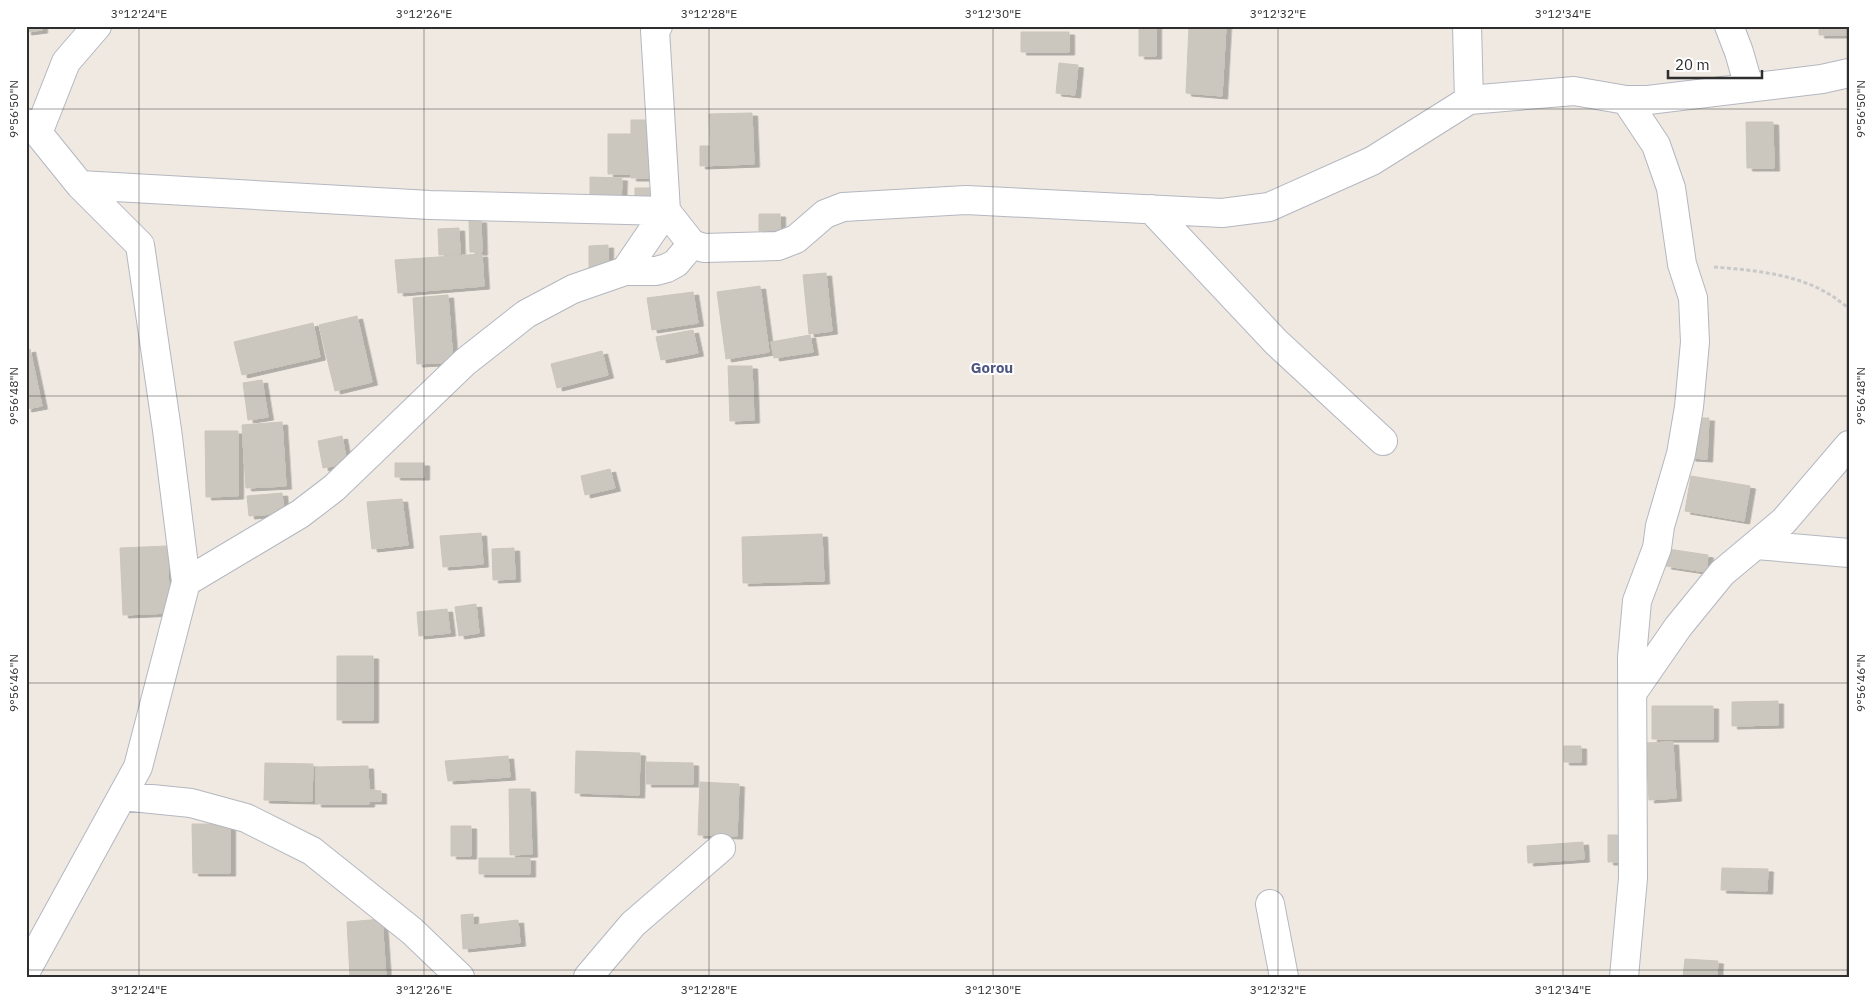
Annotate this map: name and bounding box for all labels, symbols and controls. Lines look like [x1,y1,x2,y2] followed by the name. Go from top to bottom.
[111,6,167,21] text: 3°12'24"E
[396,6,452,21] text: 3°12'26"E
[681,6,737,21] text: 3°12'28"E
[965,6,1021,21] text: 3°12'30"E
[1250,6,1306,21] text: 3°12'32"E
[1535,6,1591,21] text: 3°12'34"E
[1668,48,1761,80] scale bar
[1675,55,1710,74] text: 20 m
[6,80,21,138] text: 9°56'50"N
[1853,80,1868,138] text: 9°56'50"N
[971,358,1013,377] district label: Gorou
[6,367,21,425] text: 9°56'48"N
[1853,367,1868,425] text: 9°56'48"N
[6,654,21,712] text: 9°56'46"N
[1853,654,1868,712] text: 9°56'46"N
[111,982,167,997] text: 3°12'24"E
[396,982,452,997] text: 3°12'26"E
[681,982,737,997] text: 3°12'28"E
[965,982,1021,997] text: 3°12'30"E
[1250,982,1306,997] text: 3°12'32"E
[1535,982,1591,997] text: 3°12'34"E

